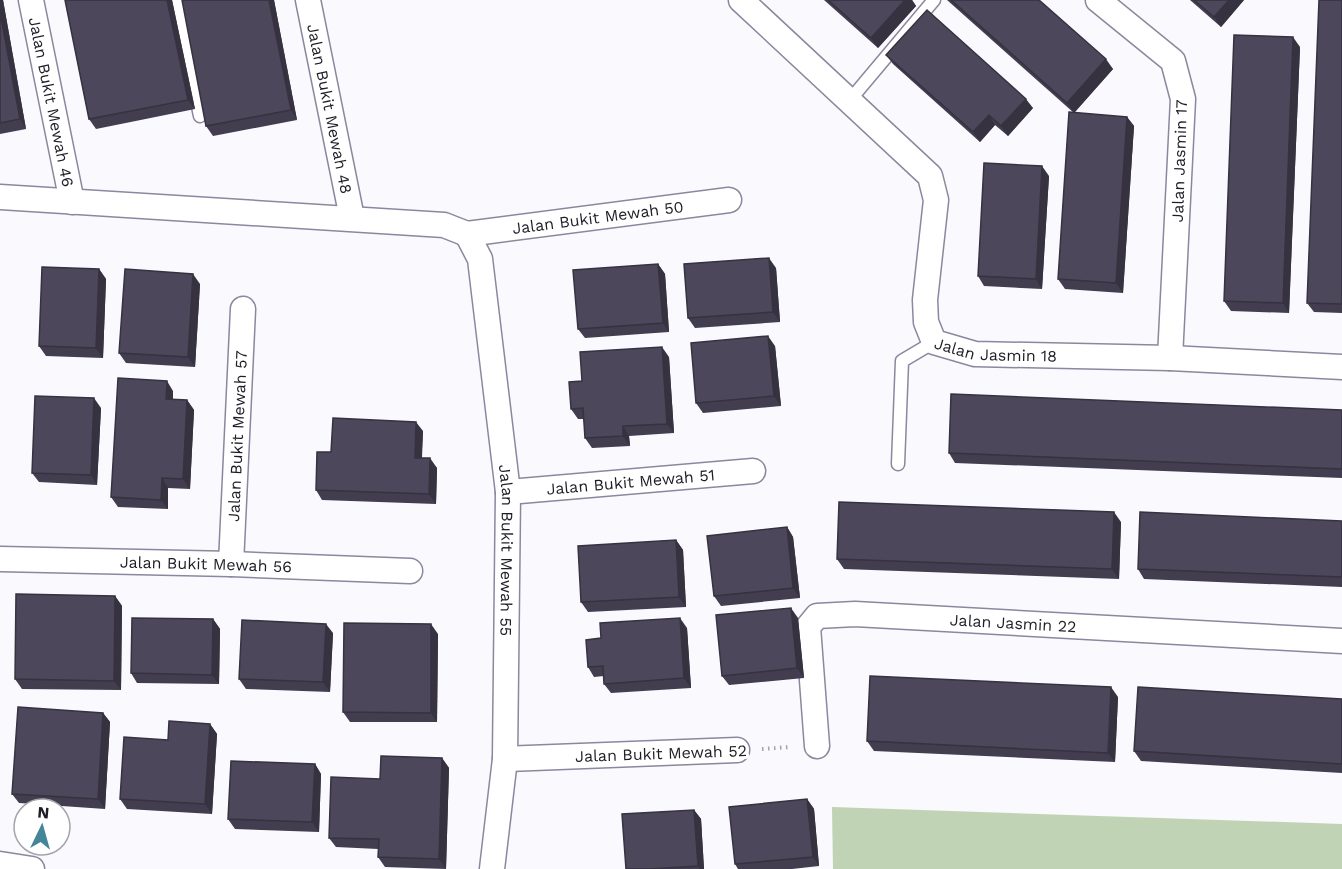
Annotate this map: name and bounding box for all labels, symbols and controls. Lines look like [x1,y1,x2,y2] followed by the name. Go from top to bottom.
[25,15,78,189] street label: Jalan Bukit Mewah 46
[303,22,356,196] street label: Jalan Bukit Mewah 48
[1168,99,1191,223] street label: Jalan Jasmin 17
[511,197,685,238] street label: Jalan Bukit Mewah 50
[932,334,1057,366] street label: Jalan Jasmin 18
[224,350,251,522] street label: Jalan Bukit Mewah 57
[495,463,517,636] street label: Jalan Bukit Mewah 55
[546,465,716,499] street label: Jalan Bukit Mewah 51
[120,553,292,576] street label: Jalan Bukit Mewah 56
[949,610,1077,636] street label: Jalan Jasmin 22
[575,741,747,766] street label: Jalan Bukit Mewah 52
[12,797,72,857] north arrow
[37,803,50,823] text: N

